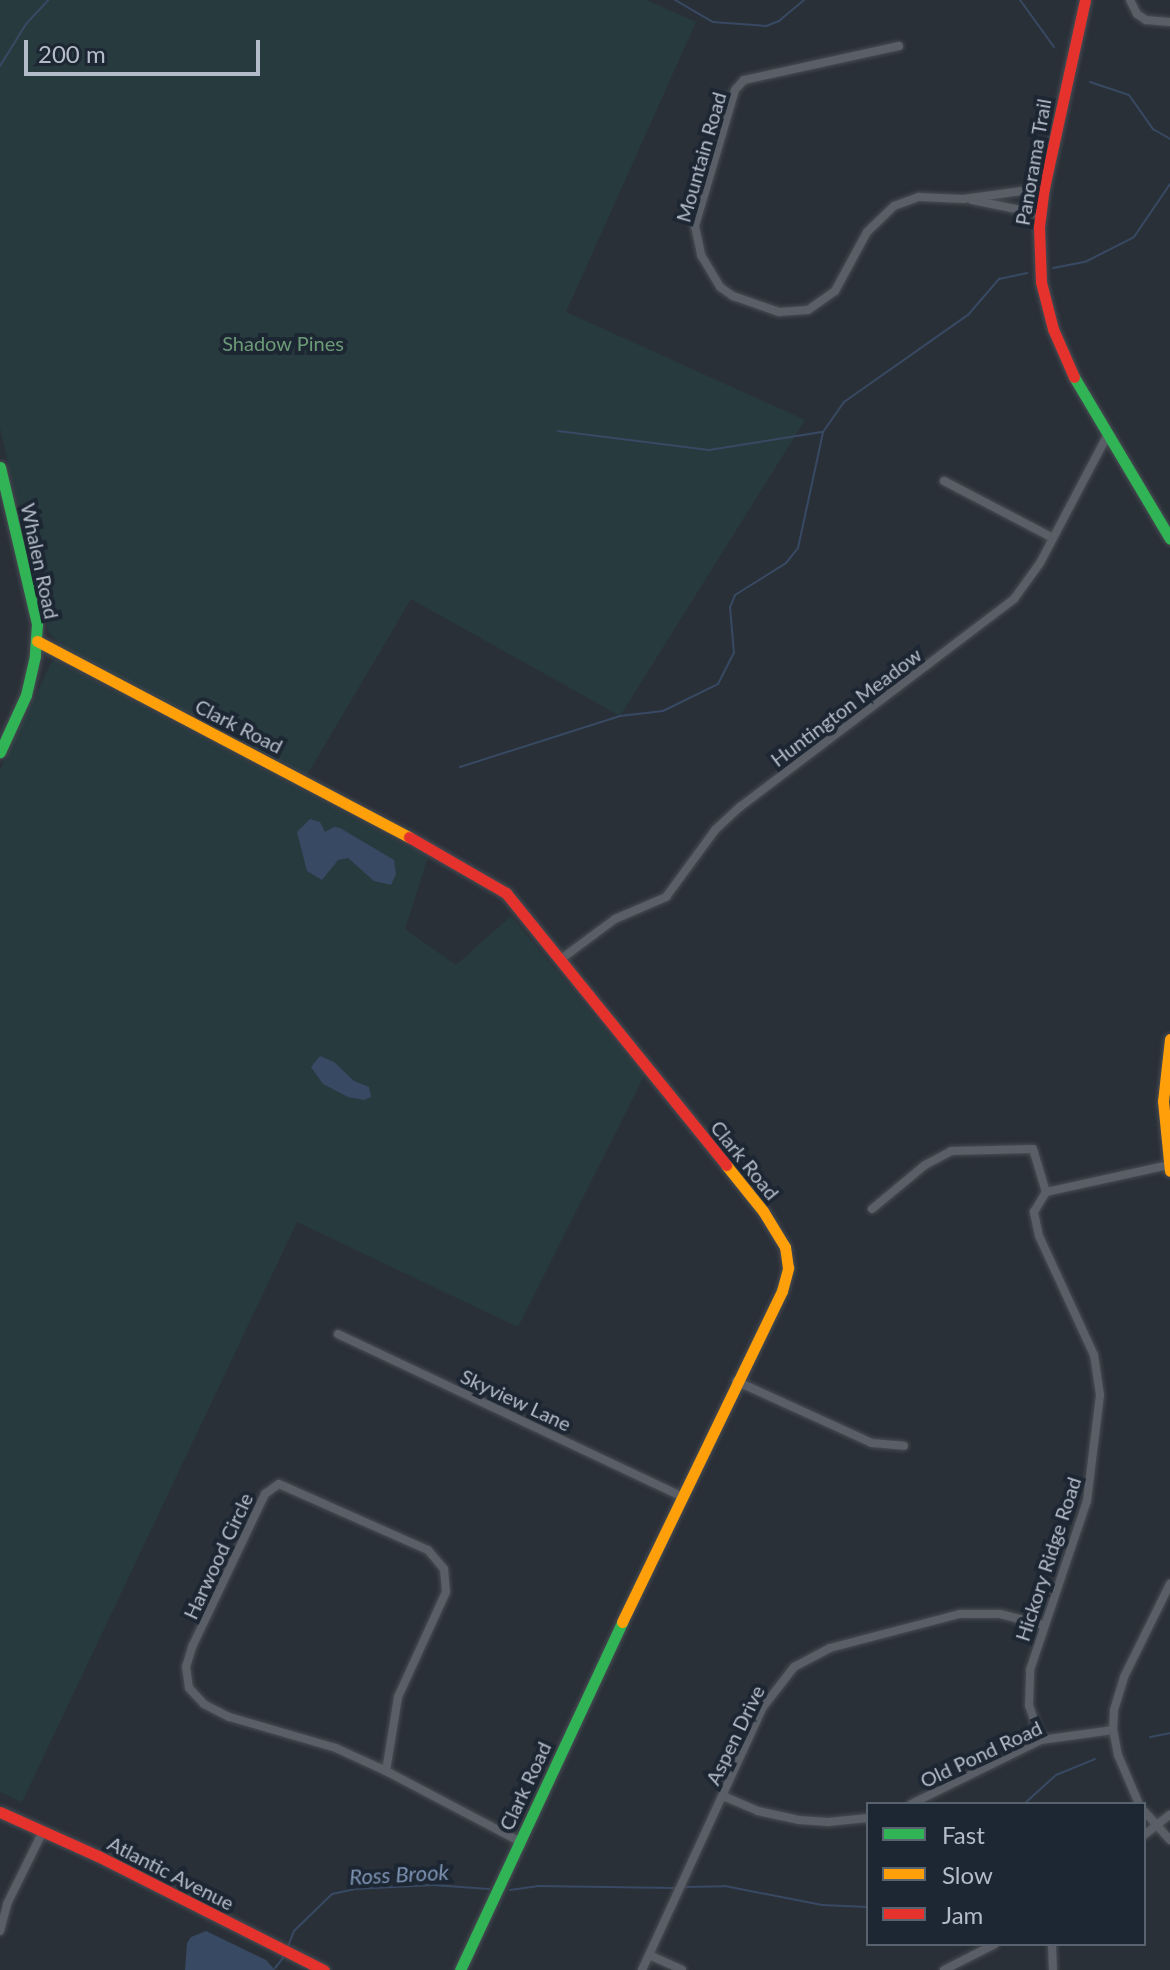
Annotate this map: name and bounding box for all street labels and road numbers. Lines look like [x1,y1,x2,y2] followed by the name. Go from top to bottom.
[671,89,731,225] street label: Mountain Road
[1010,96,1056,228] street label: Panorama Trail
[16,501,64,621] street label: Whalen Road
[766,642,926,772] street label: Huntington Meadow
[191,694,287,758] street label: Clark Road
[706,1116,784,1204] street label: Clark Road
[457,1364,575,1436] street label: Skyview Lane
[1010,1474,1086,1644] street label: Hickory Ridge Road
[178,1489,258,1623] street label: Harwood Circle
[701,1681,769,1789] street label: Aspen Drive
[916,1715,1046,1793] street label: Old Pond Road
[494,1738,556,1834] street label: Clark Road
[104,1831,238,1915] street label: Atlantic Avenue

